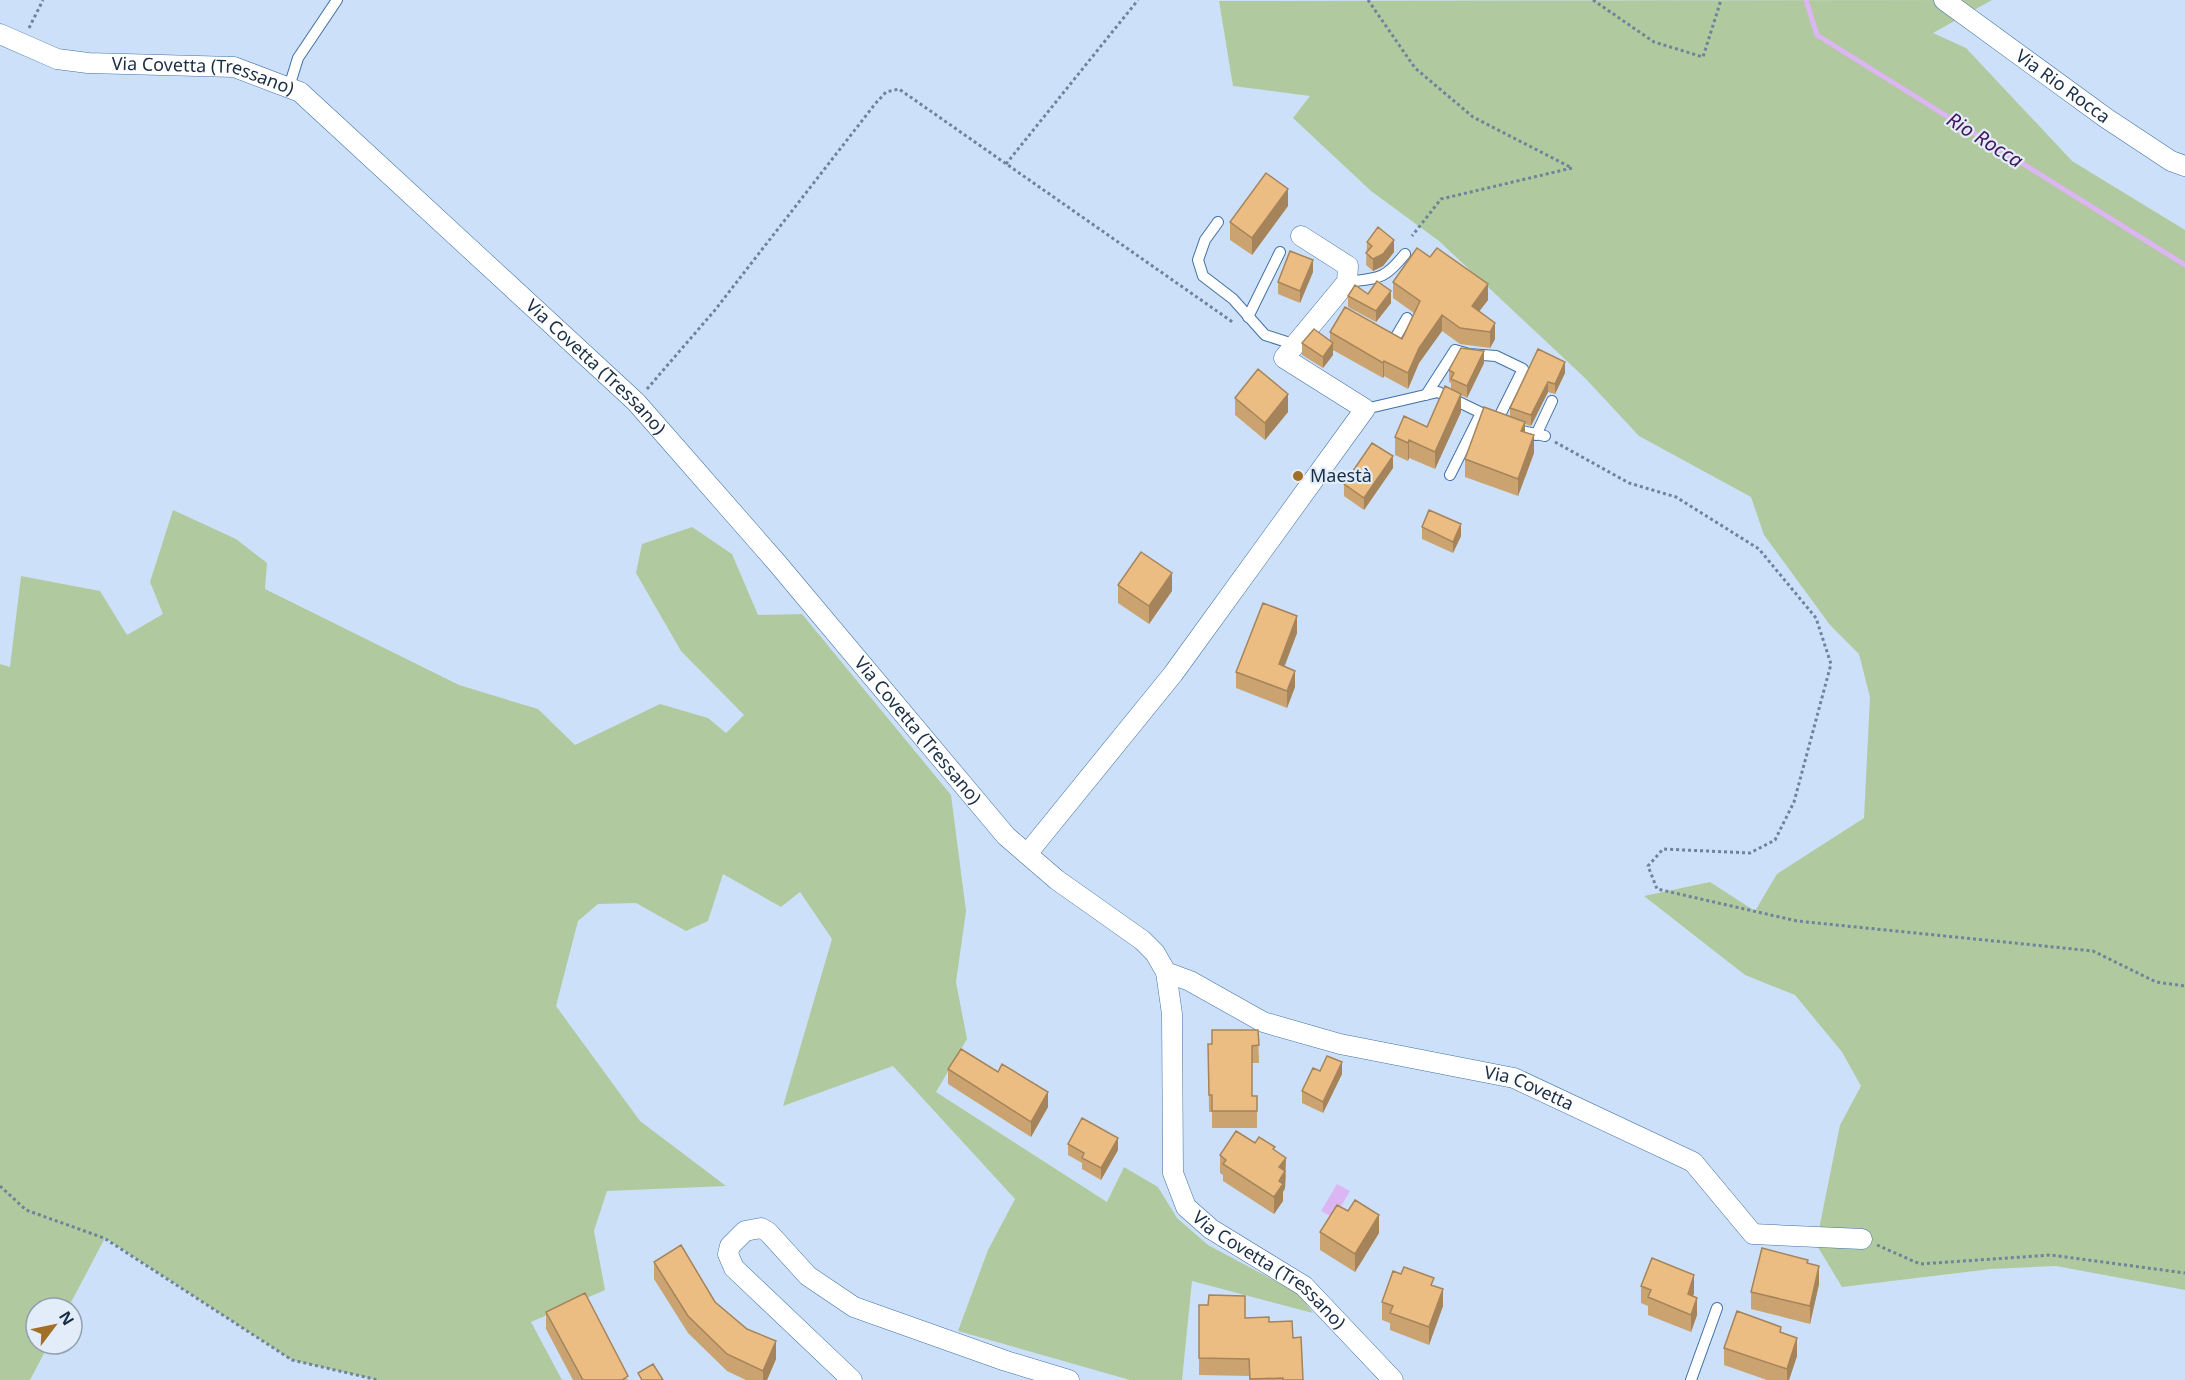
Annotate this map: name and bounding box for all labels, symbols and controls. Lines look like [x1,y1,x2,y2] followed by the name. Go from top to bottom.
[2011,43,2115,128] street label: Via Rio Rocca
[111,51,298,100] street label: Via Covetta (Tressano)
[1942,106,2029,174] water label: Rio Rocca
[521,293,672,439] street label: Via Covetta (Tressano)
[1310,463,1372,487] place label: Maestà
[1291,469,1305,483] marker: Maestà
[849,651,987,809] street label: Via Covetta (Tressano)
[1482,1059,1578,1115] street label: Via Covetta
[1188,1205,1351,1334] street label: Via Covetta (Tressano)
[24,1296,84,1356] north arrow
[54,1307,79,1329] text: N

